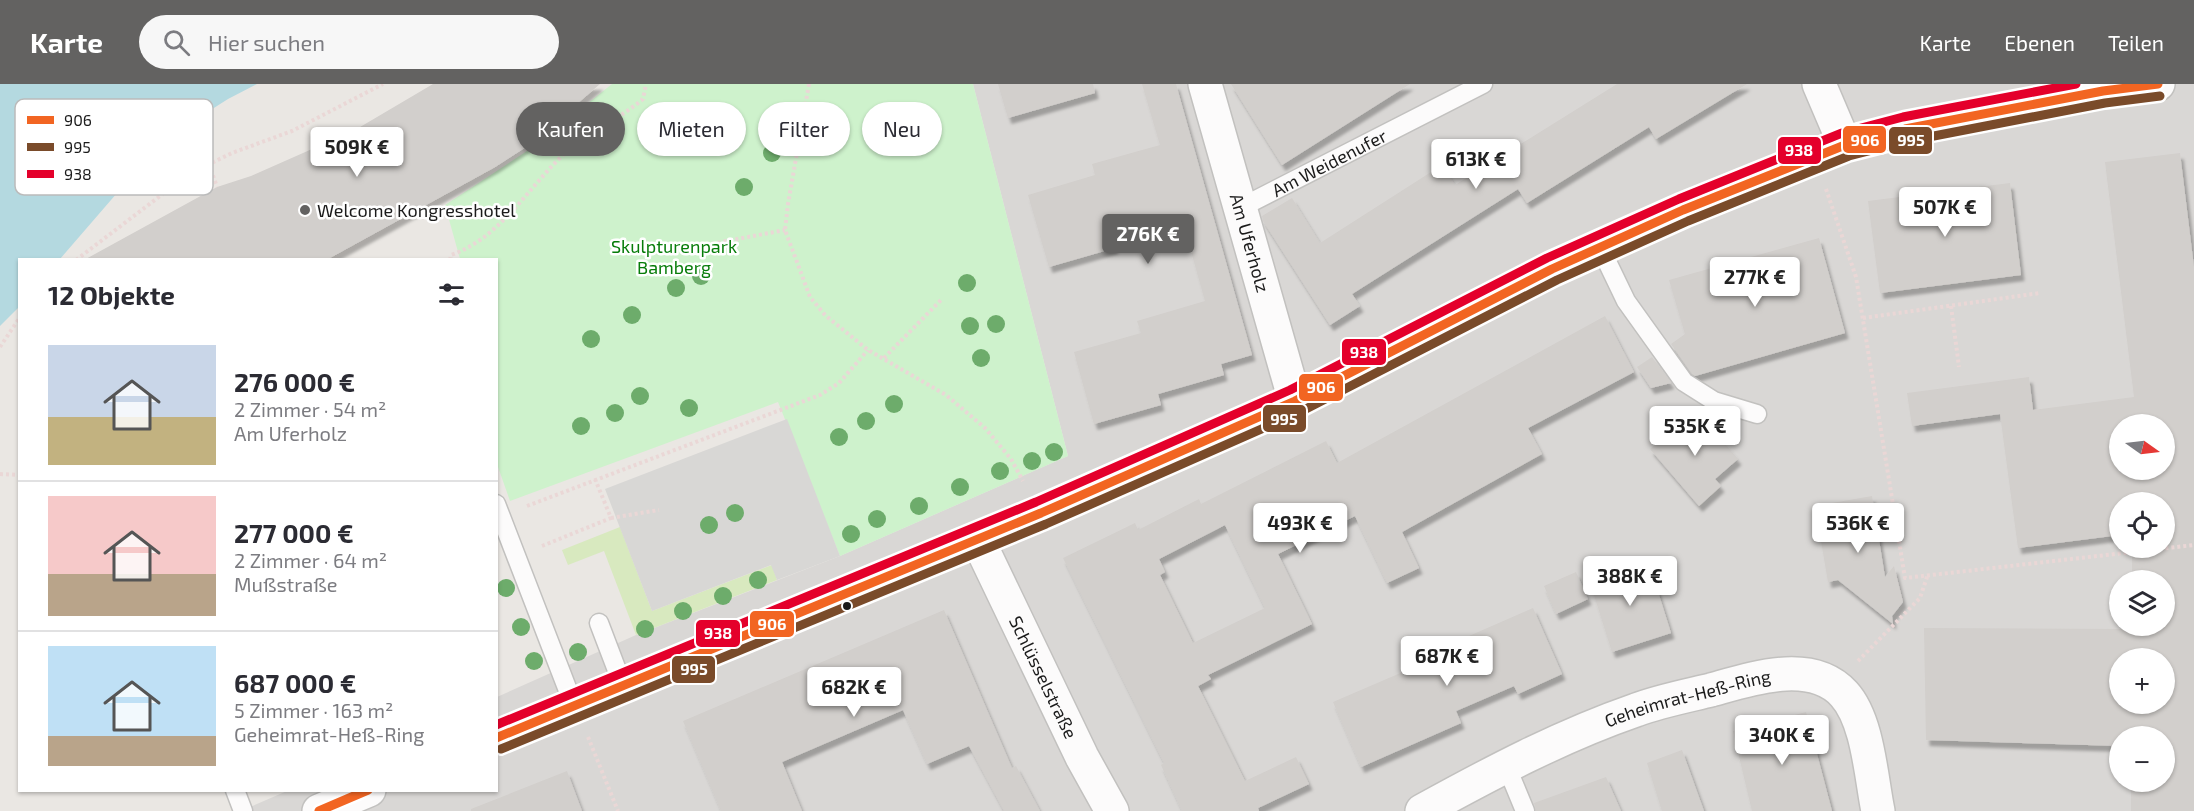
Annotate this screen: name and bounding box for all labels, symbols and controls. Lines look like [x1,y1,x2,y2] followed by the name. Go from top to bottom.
[139,15,559,69] search box
[30,25,103,59] text: Karte
[160,26,193,59] icon: search
[208,29,325,55] text: Hier suchen
[1920,30,1971,55] text: Karte
[2004,30,2075,55] text: Ebenen
[2108,30,2164,55] text: Teilen
[15,99,213,195] legend
[516,102,625,156] chip: Kaufen
[637,102,746,156] chip: Mieten
[758,102,850,156] chip: Filter
[862,102,942,156] chip: Neu
[64,110,92,129] text: 906
[1268,124,1390,201] street label: Am Weidenufer
[1842,125,1887,154] line badge: 906
[1888,126,1933,155] line badge: 995
[308,127,406,178] pin: 509K €
[1851,130,1879,149] text: 906
[1897,130,1925,149] text: 995
[324,134,390,158] text: 509K €
[1777,136,1822,165] line badge: 938
[64,137,91,156] text: 995
[1427,139,1525,190] pin: 613K €
[1785,140,1813,159] text: 938
[1445,146,1507,170] text: 613K €
[64,164,92,183] text: 938
[1896,187,1994,238] pin: 507K €
[1226,191,1275,295] street label: Am Uferholz
[1913,194,1977,218] text: 507K €
[317,199,516,221] place label: Welcome Kongresshotel
[298,203,312,217] marker: Welcome Kongresshotel
[1099,214,1197,265] pin: 276K €
[1116,221,1180,245] text: 276K €
[611,235,737,278] park label: Skulpturenpark Bamberg
[1706,257,1804,308] pin: 277K €
[1724,264,1786,288] text: 277K €
[435,278,468,311] icon: filters
[48,279,175,310] text: 12 Objekte
[1341,338,1387,366] line badge: 938
[1350,342,1378,361] text: 938
[234,366,355,397] text: 276 000 €
[96,369,168,441] icon: home
[1298,373,1344,402] line badge: 906
[1307,377,1335,396] text: 906
[234,397,386,421] text: 2 Zimmer · 54 m²
[1262,404,1307,433] line badge: 995
[1646,406,1744,457] pin: 535K €
[1270,409,1298,428] text: 995
[1663,413,1727,437] text: 535K €
[2109,414,2175,480] north arrow
[2109,414,2175,792] map controls
[234,421,347,445] text: Am Uferholz
[2109,492,2175,558] button: locate
[1251,503,1349,554] pin: 493K €
[1809,503,1907,554] pin: 536K €
[1267,510,1333,534] text: 493K €
[1826,510,1890,534] text: 536K €
[234,517,354,548] text: 277 000 €
[96,520,168,592] icon: home
[234,548,387,572] text: 2 Zimmer · 64 m²
[1581,556,1679,607] pin: 388K €
[1597,563,1663,587] text: 388K €
[2109,570,2175,636] button: layers
[234,572,337,596] text: Mußstraße
[841,600,853,612] unlabelled marker
[749,610,795,638] line badge: 906
[1005,612,1082,742] street label: Schlüsselstraße
[758,614,786,633] text: 906
[695,619,741,648] line badge: 938
[704,623,732,642] text: 938
[1398,636,1496,687] pin: 687K €
[1415,643,1479,667] text: 687K €
[2109,648,2175,714] button: +
[671,655,716,684] line badge: 995
[680,659,708,678] text: 995
[1601,665,1772,732] street label: Geheimrat-Heß-Ring
[234,667,356,698] text: 687 000 €
[805,667,903,718] pin: 682K €
[96,670,168,742] icon: home
[821,674,887,698] text: 682K €
[234,698,393,722] text: 5 Zimmer · 163 m²
[1733,715,1831,766] pin: 340K €
[234,722,424,746] text: Geheimrat-Heß-Ring
[1749,722,1815,746] text: 340K €
[2109,726,2175,792] button: −

